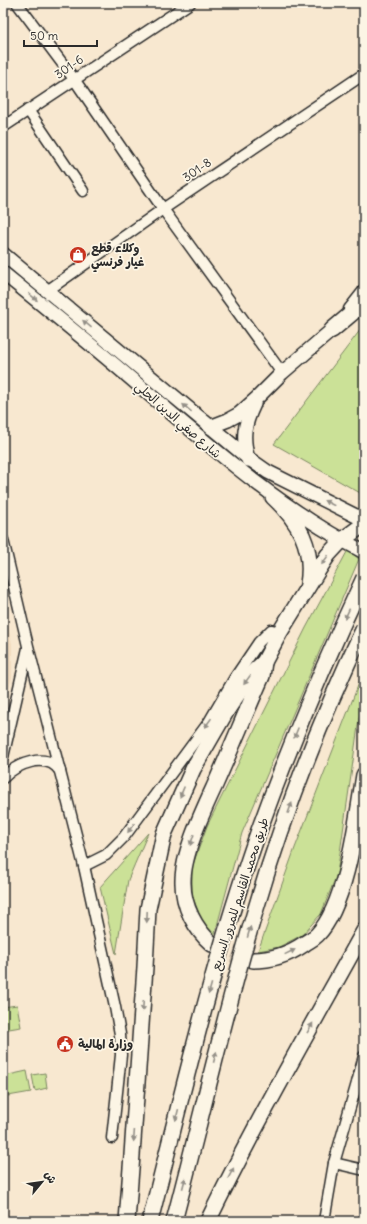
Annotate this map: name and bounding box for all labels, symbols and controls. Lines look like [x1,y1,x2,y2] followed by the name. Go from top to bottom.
[24,22,97,48] scale bar
[30,28,59,43] text: 50 m
[51,52,86,82] street label: 301-6
[179,155,214,185] street label: 301-8
[91,240,145,273] place label: وكلاء قطع غيار فرنسي
[68,245,88,265] shop icon: وكلاء قطع غيار فرنسي
[28,293,38,302] one-way arrow
[82,320,93,329] one-way arrow
[130,378,224,464] street label: شارع صفي الدين الحلي
[182,403,192,412] one-way arrow
[323,500,335,506] one-way arrow
[321,554,329,565] one-way arrow
[344,608,350,619] one-way arrow
[243,675,251,685] one-way arrow
[204,718,212,728] one-way arrow
[293,728,299,740] one-way arrow
[179,787,185,799] one-way arrow
[287,802,293,814] one-way arrow
[208,815,273,973] street label: طريق محمد القاسم للمرور السريع
[127,822,135,833] one-way arrow
[189,835,195,847] one-way arrow
[144,911,151,923] one-way arrow
[246,925,252,937] one-way arrow
[285,949,296,956] one-way arrow
[207,983,213,995] one-way arrow
[139,1000,146,1012] one-way arrow
[307,1022,314,1034] one-way arrow
[55,1034,75,1054] public building icon: وزارة المالية
[78,1036,133,1051] place label: وزارة المالية
[212,1051,218,1063] one-way arrow
[174,1108,180,1121] one-way arrow
[130,1130,137,1142] one-way arrow
[22,1162,62,1202] north arrow
[42,1168,60,1186] text: ش
[228,1168,235,1179] one-way arrow
[181,1177,187,1189] one-way arrow

